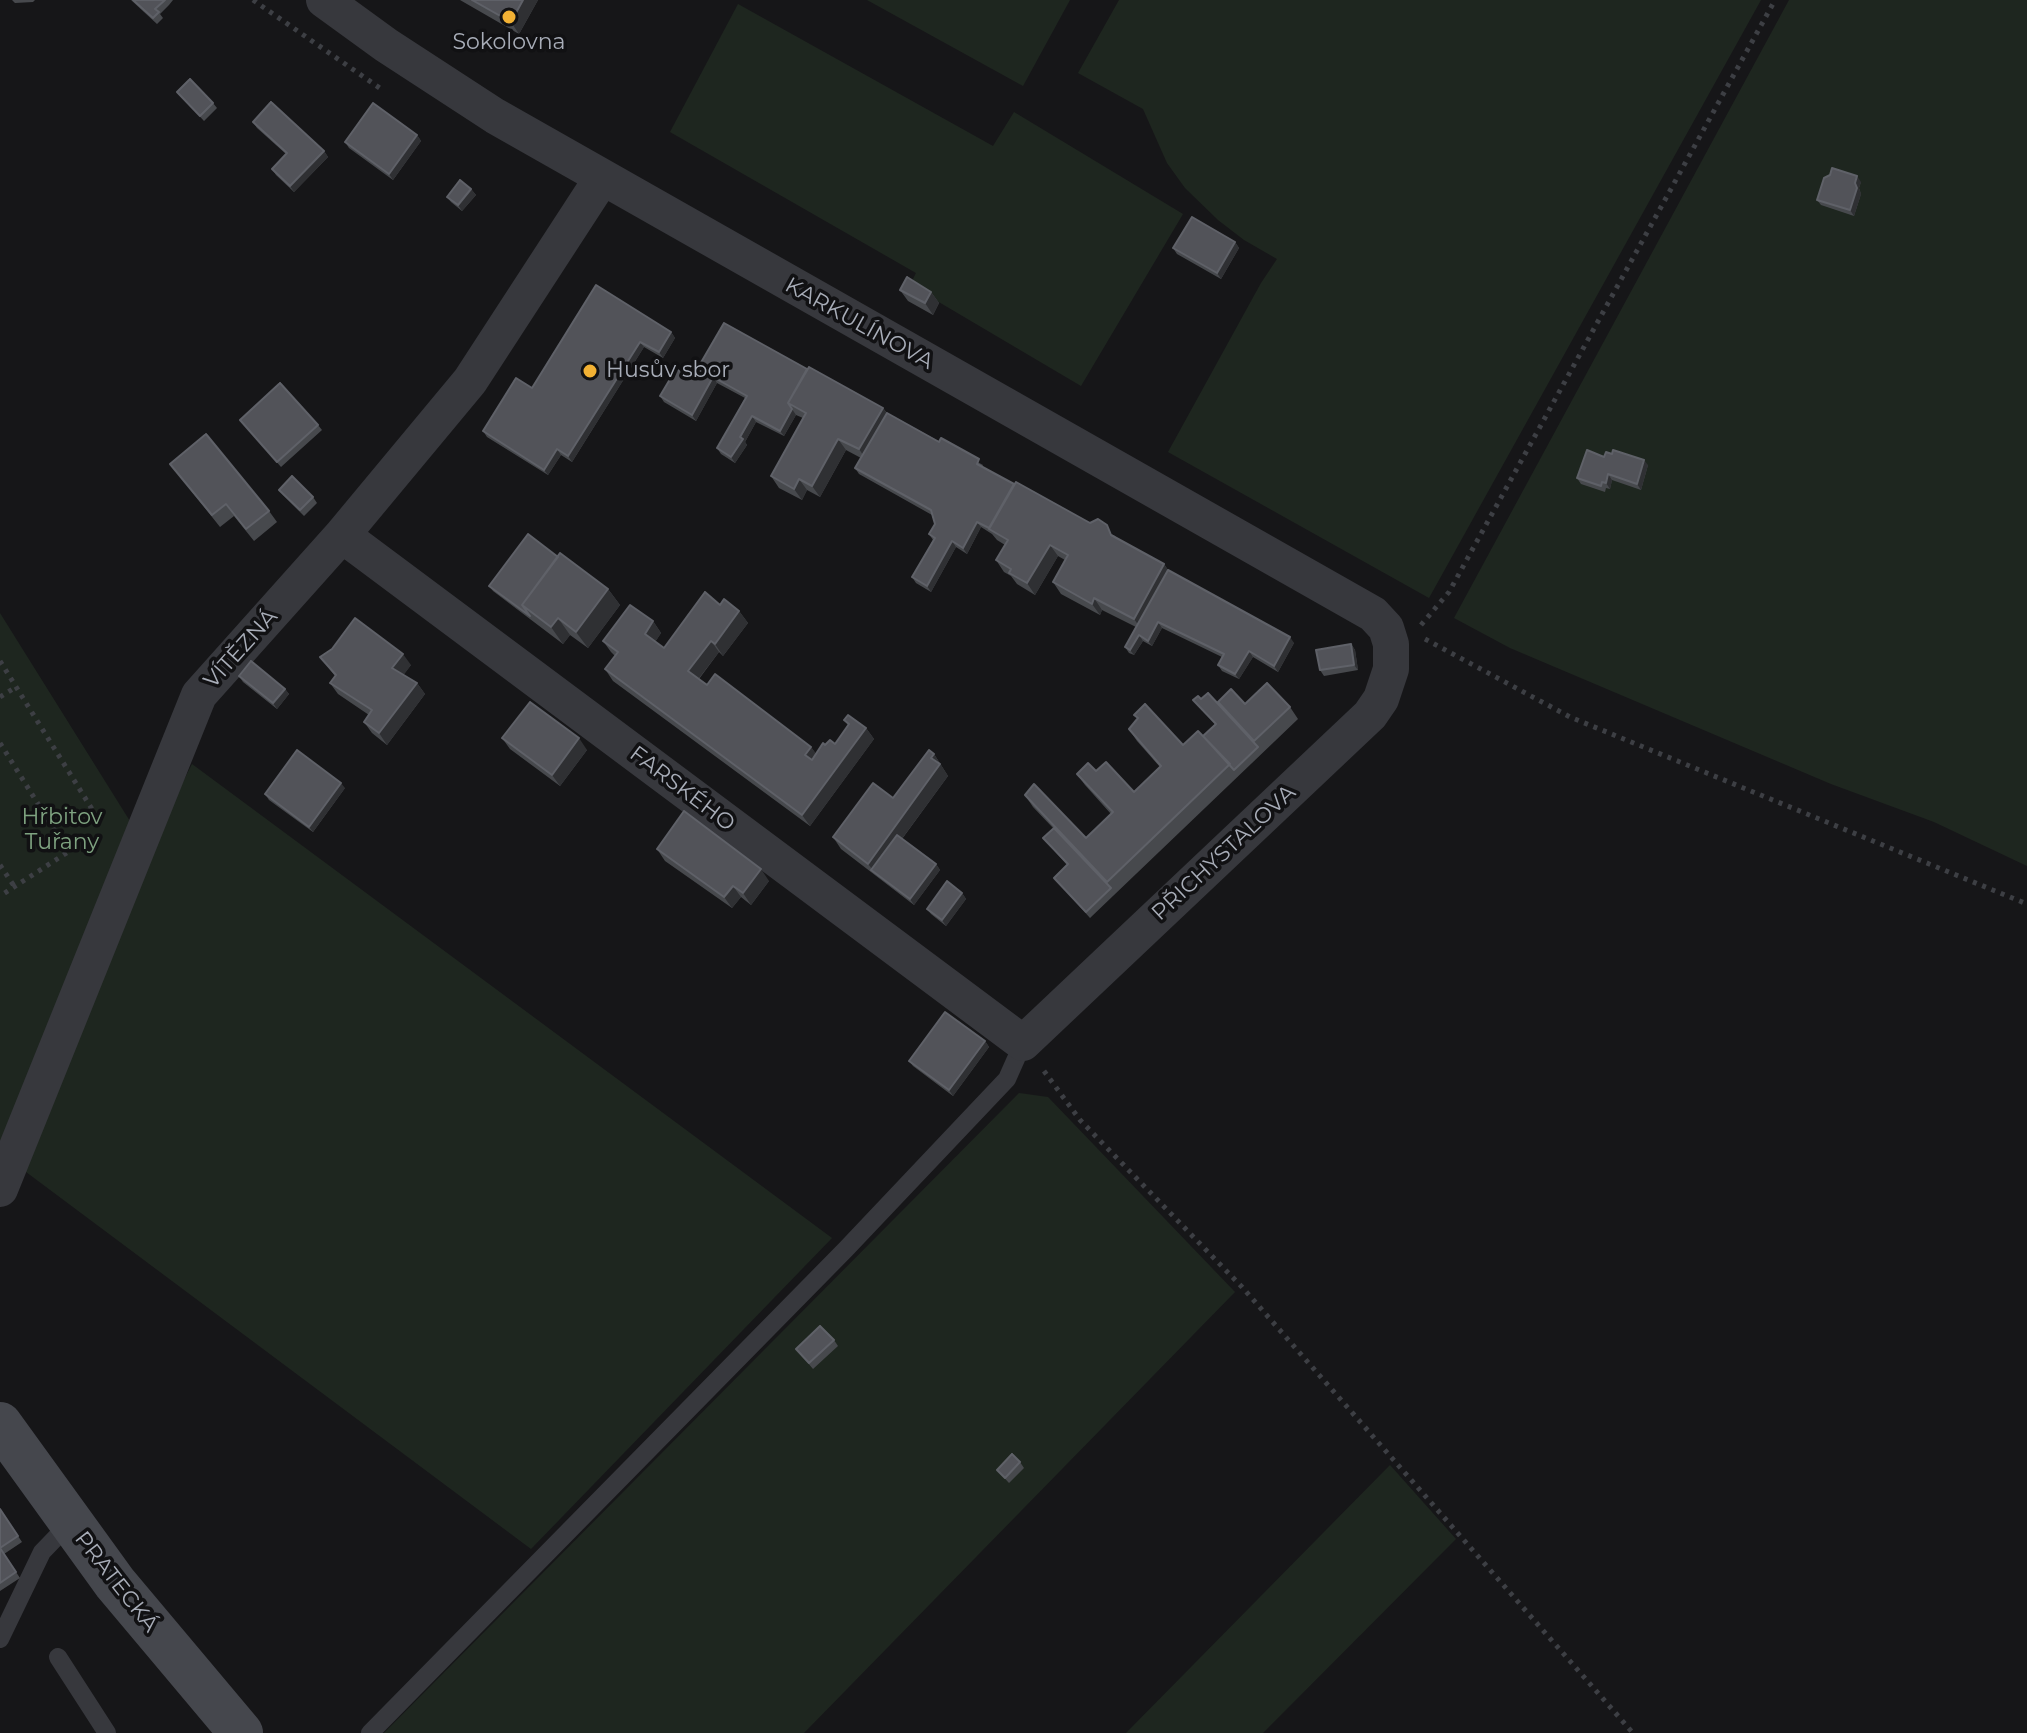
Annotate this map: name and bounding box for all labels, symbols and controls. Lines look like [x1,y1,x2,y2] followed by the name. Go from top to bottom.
[500,8,518,26] marker: Sokolovna
[453,30,565,56] place label: Sokolovna
[780,272,938,376] street label: KARKULÍNOVA
[606,358,730,384] place label: Husův sbor
[581,362,599,380] marker: Husův sbor
[199,604,283,694] street label: VÍTĚZNÁ
[624,741,740,837] street label: FARSKÉHO
[1147,780,1301,926] street label: PŘICHYSTALOVA
[21,805,103,856] park label: Hřbitov Tuřany
[69,1527,163,1637] street label: PRATECKÁ

